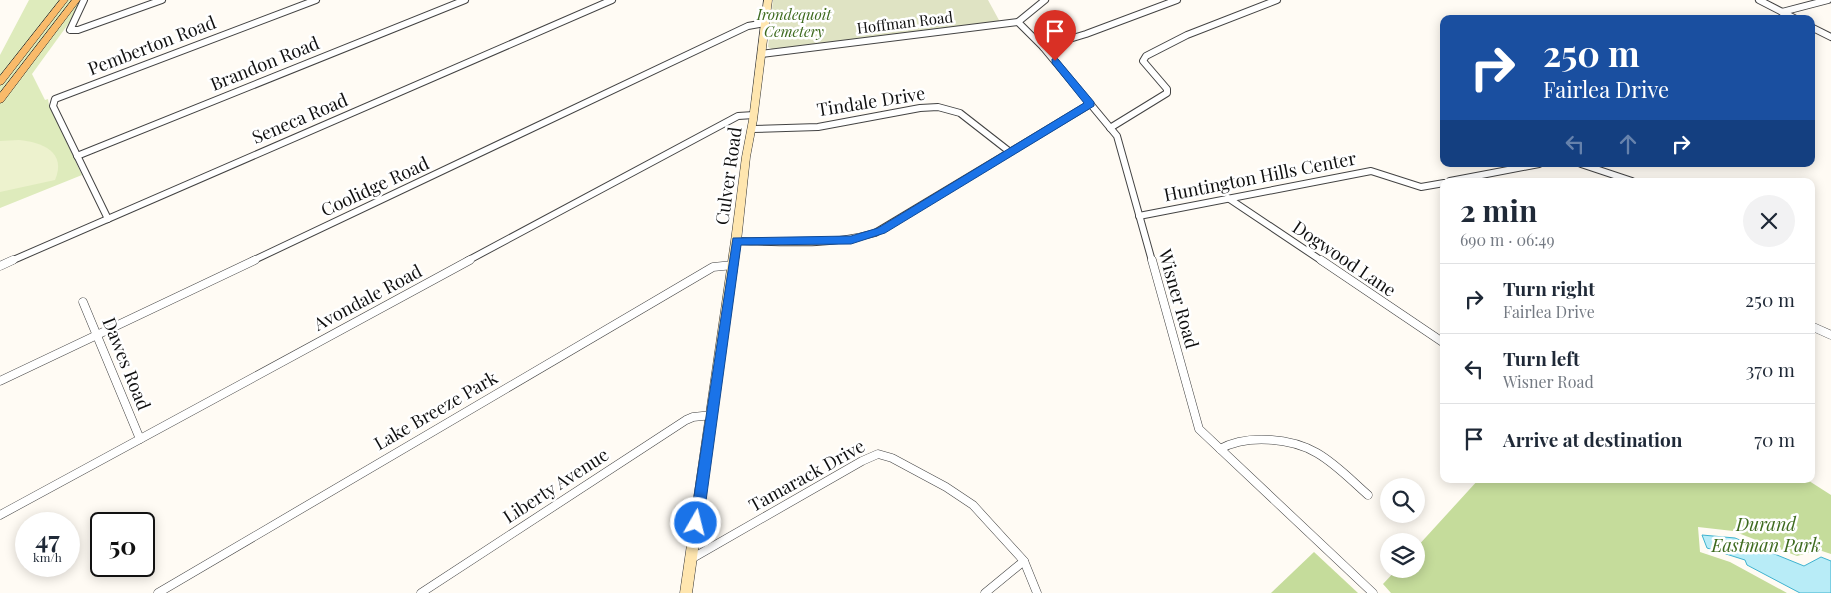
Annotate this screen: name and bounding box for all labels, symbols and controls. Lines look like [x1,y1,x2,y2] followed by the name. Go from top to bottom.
[756,4,832,41] park label: Irondequoit Cemetery
[856,6,954,38] street label: Hoffman Road
[84,9,220,80] street label: Pemberton Road
[1034,10,1076,61] pin
[1041,17,1069,45] icon: arrive
[1543,29,1640,76] text: 250 m
[207,30,323,96] street label: Brandon Road
[1460,35,1525,100] icon: right
[1543,74,1669,104] text: Fairlea Drive
[815,81,927,121] street label: Tindale Drive
[248,87,352,149] street label: Seneca Road
[709,125,747,226] street label: Culver Road
[1561,130,1589,158] icon: left
[1614,130,1642,158] icon: ahead
[1667,130,1695,158] icon: right
[1162,146,1358,206] street label: Huntington Hills Center
[317,150,433,222] street label: Coolidge Road
[1460,190,1537,230] text: 2 min
[1743,195,1795,247] button: close
[1288,215,1401,302] street label: Dogwood Lane
[1460,229,1555,250] text: 690 m · 06:49
[1153,245,1205,352] street label: Wisner Road
[308,258,426,336] street label: Avondale Road
[1503,275,1595,301] text: Turn right
[1460,285,1488,313] icon: right
[1745,286,1795,312] text: 250 m
[1503,301,1595,322] text: Fairlea Drive
[97,314,157,414] street label: Dawes Road
[1503,345,1580,371] text: Turn left
[1460,355,1488,383] icon: left
[1746,356,1795,382] text: 370 m
[369,365,502,455] street label: Lake Breeze Park
[1503,371,1594,392] text: Wisner Road
[1460,425,1488,453] icon: arrive
[1503,426,1683,452] text: Arrive at destination
[1754,426,1795,452] text: 70 m
[744,433,869,517] street label: Tamarack Drive
[498,442,613,528] street label: Liberty Avenue
[1380,478,1425,578] map controls
[1380,478,1425,523] button: search
[669,496,721,548] position arrow
[90,512,155,577] speed limit sign: 50
[1710,512,1821,557] park label: Durand Eastman Park
[35,522,60,555] text: 47
[1380,533,1425,578] button: layers
[33,549,62,565] text: km/h

